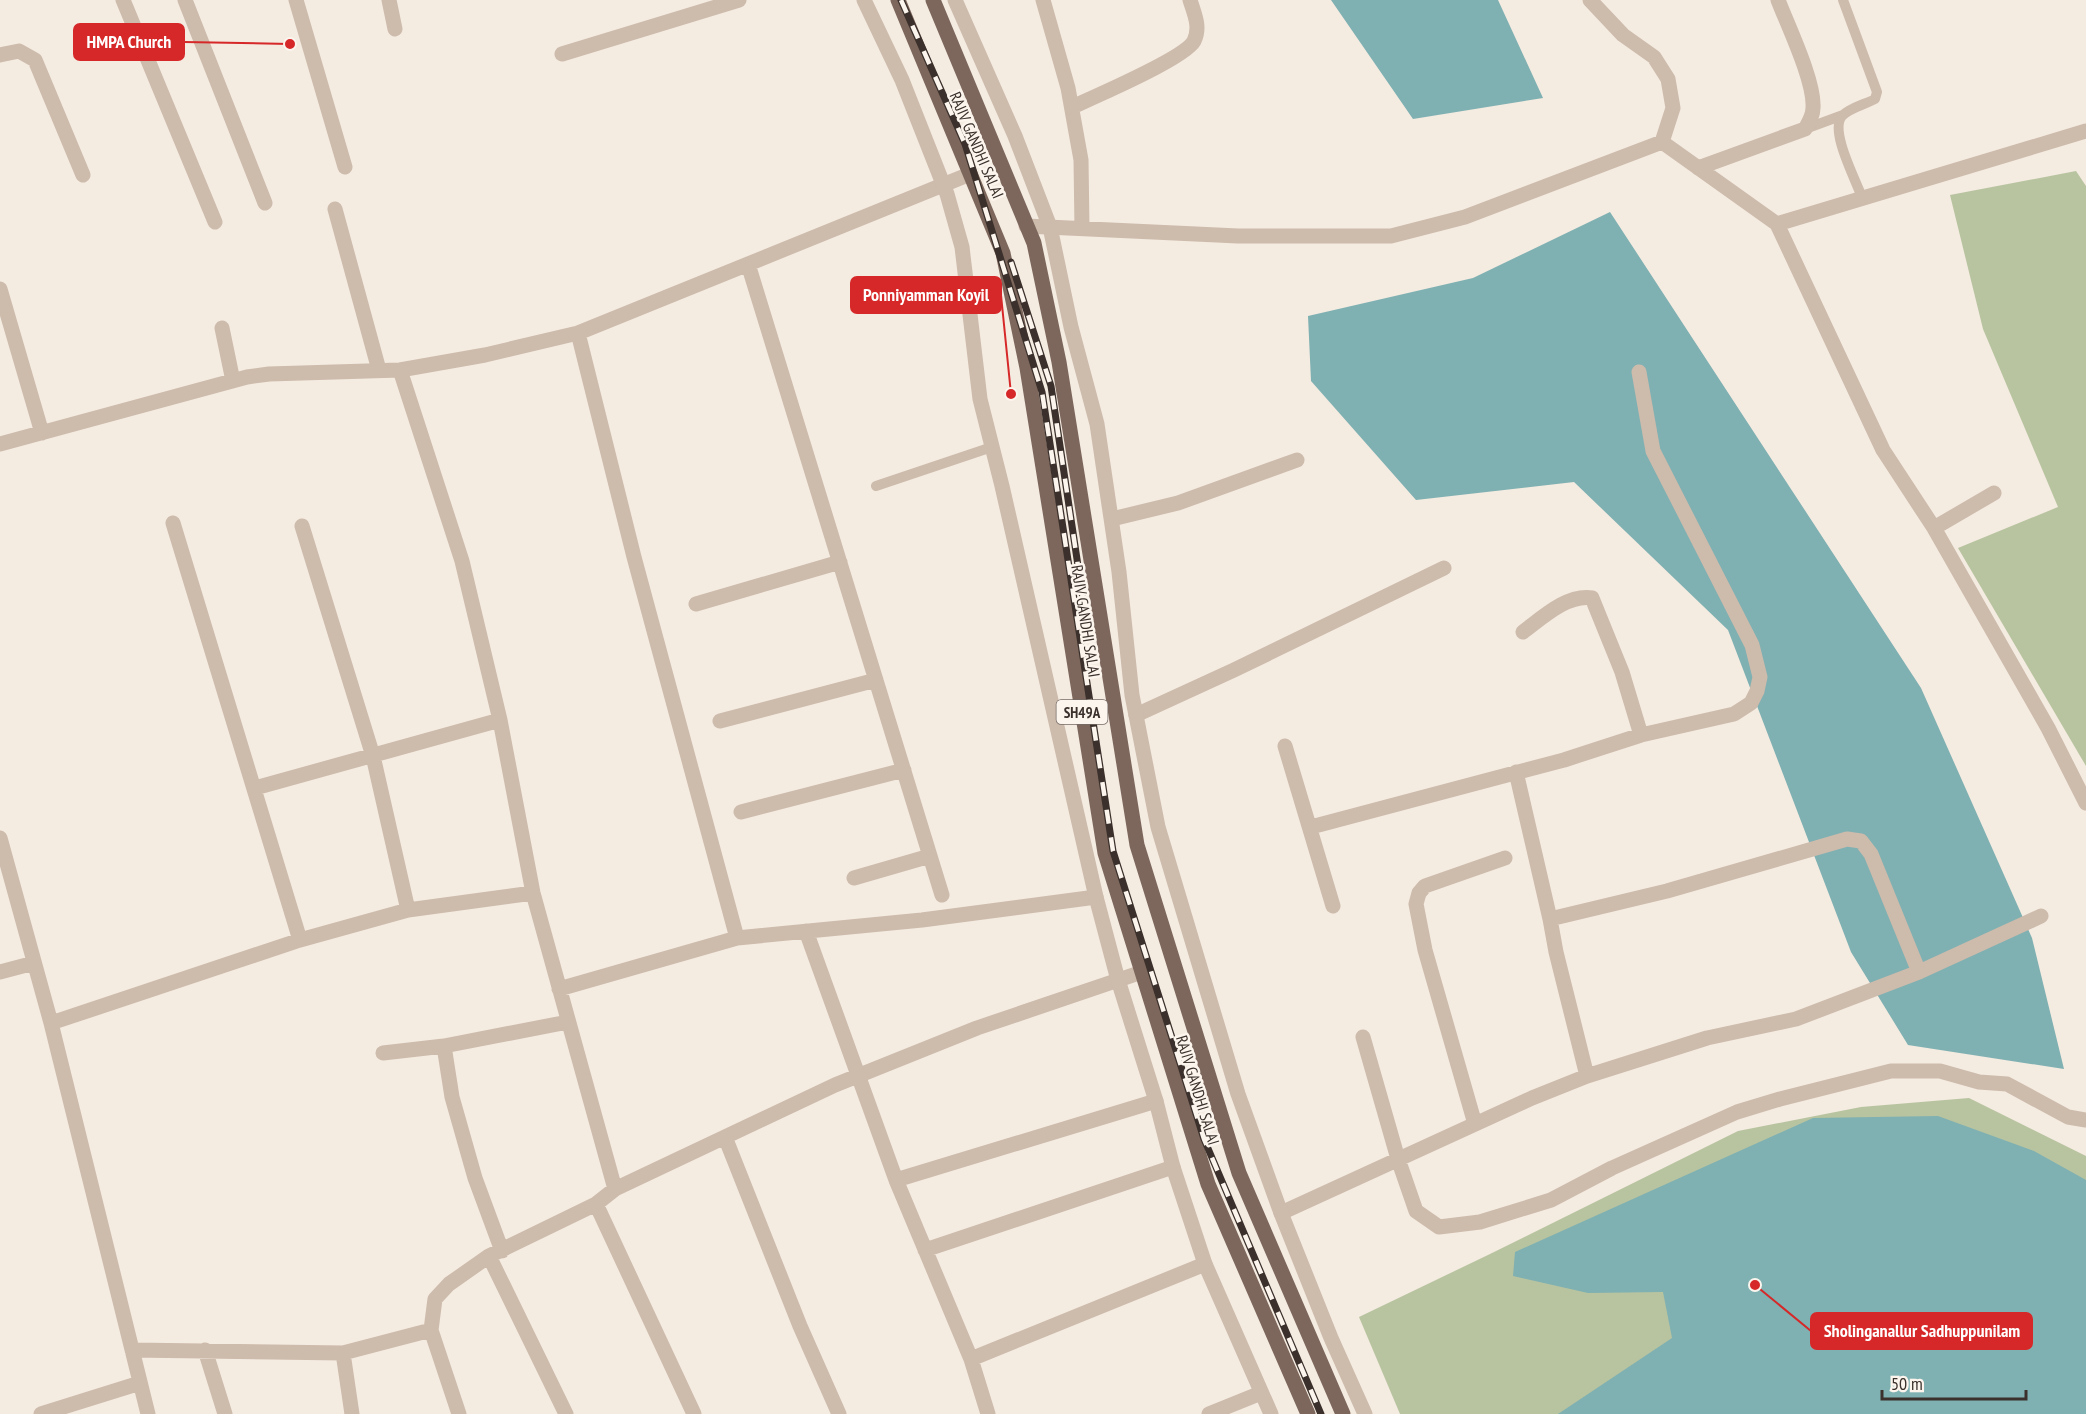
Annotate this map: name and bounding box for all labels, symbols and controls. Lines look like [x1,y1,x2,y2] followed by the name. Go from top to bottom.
[74,24,184,60] callout: HMPA Church
[87,30,171,53] text: HMPA Church
[946,89,1008,201] street label: RAJIV GANDHI SALAI
[851,277,1001,313] callout: Ponniyamman Koyil
[863,283,990,306] text: Ponniyamman Koyil
[1067,563,1105,679] street label: RAJIV GANDHI SALAI
[1056,700,1108,724] road number: SH49A
[1172,1033,1224,1147] street label: RAJIV GANDHI SALAI
[1811,1313,2032,1349] callout: Sholinganallur Sadhuppunilam
[1824,1319,2020,1342] text: Sholinganallur Sadhuppunilam
[1882,1363,2026,1401] scale bar
[1891,1372,1923,1395] text: 50 m

